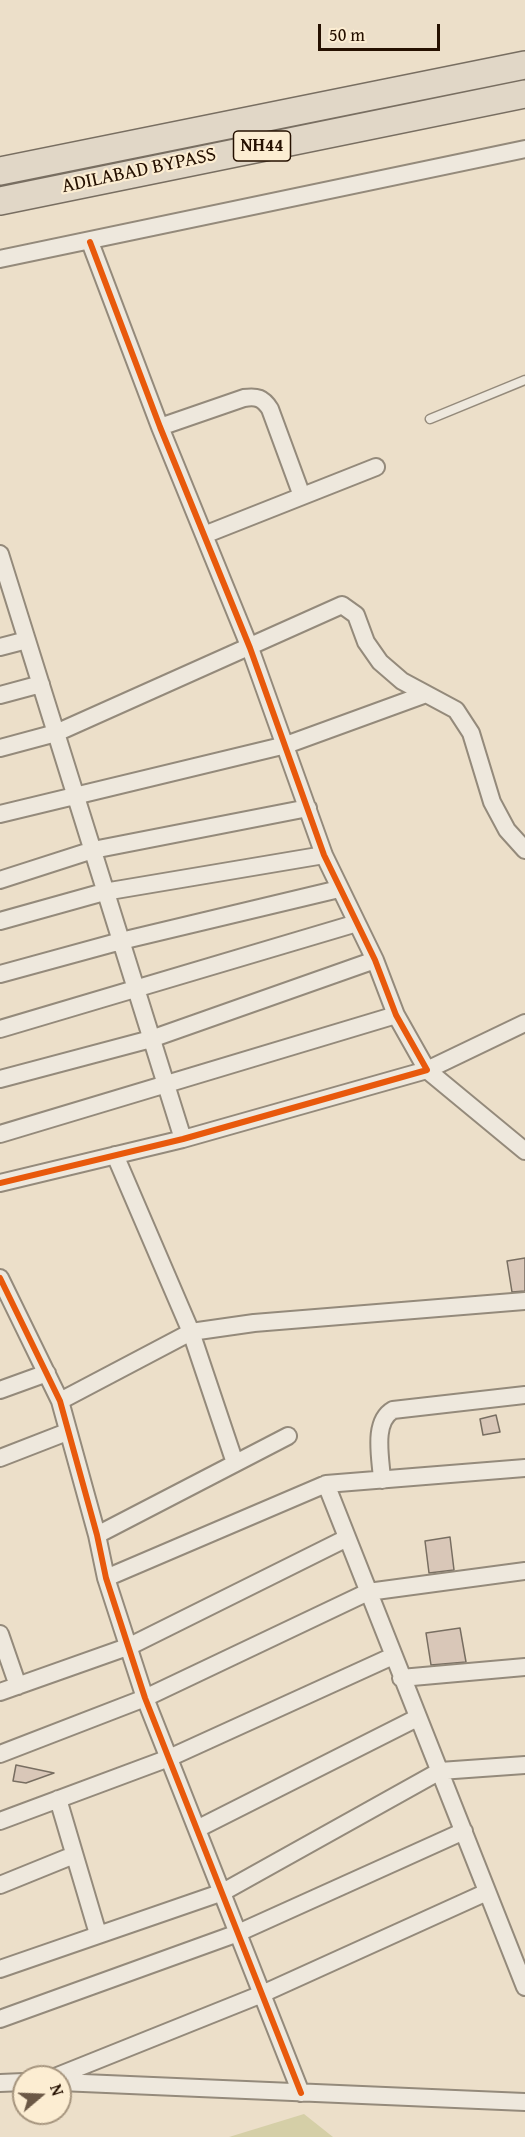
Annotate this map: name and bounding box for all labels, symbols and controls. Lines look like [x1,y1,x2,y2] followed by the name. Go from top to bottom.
[321,12,442,50] scale bar
[329,21,365,48] text: 50 m
[234,131,290,161] road number: NH44
[60,143,218,199] street label: ADILABAD BYPASS
[12,2065,72,2125] north arrow
[44,2081,70,2099] text: N

